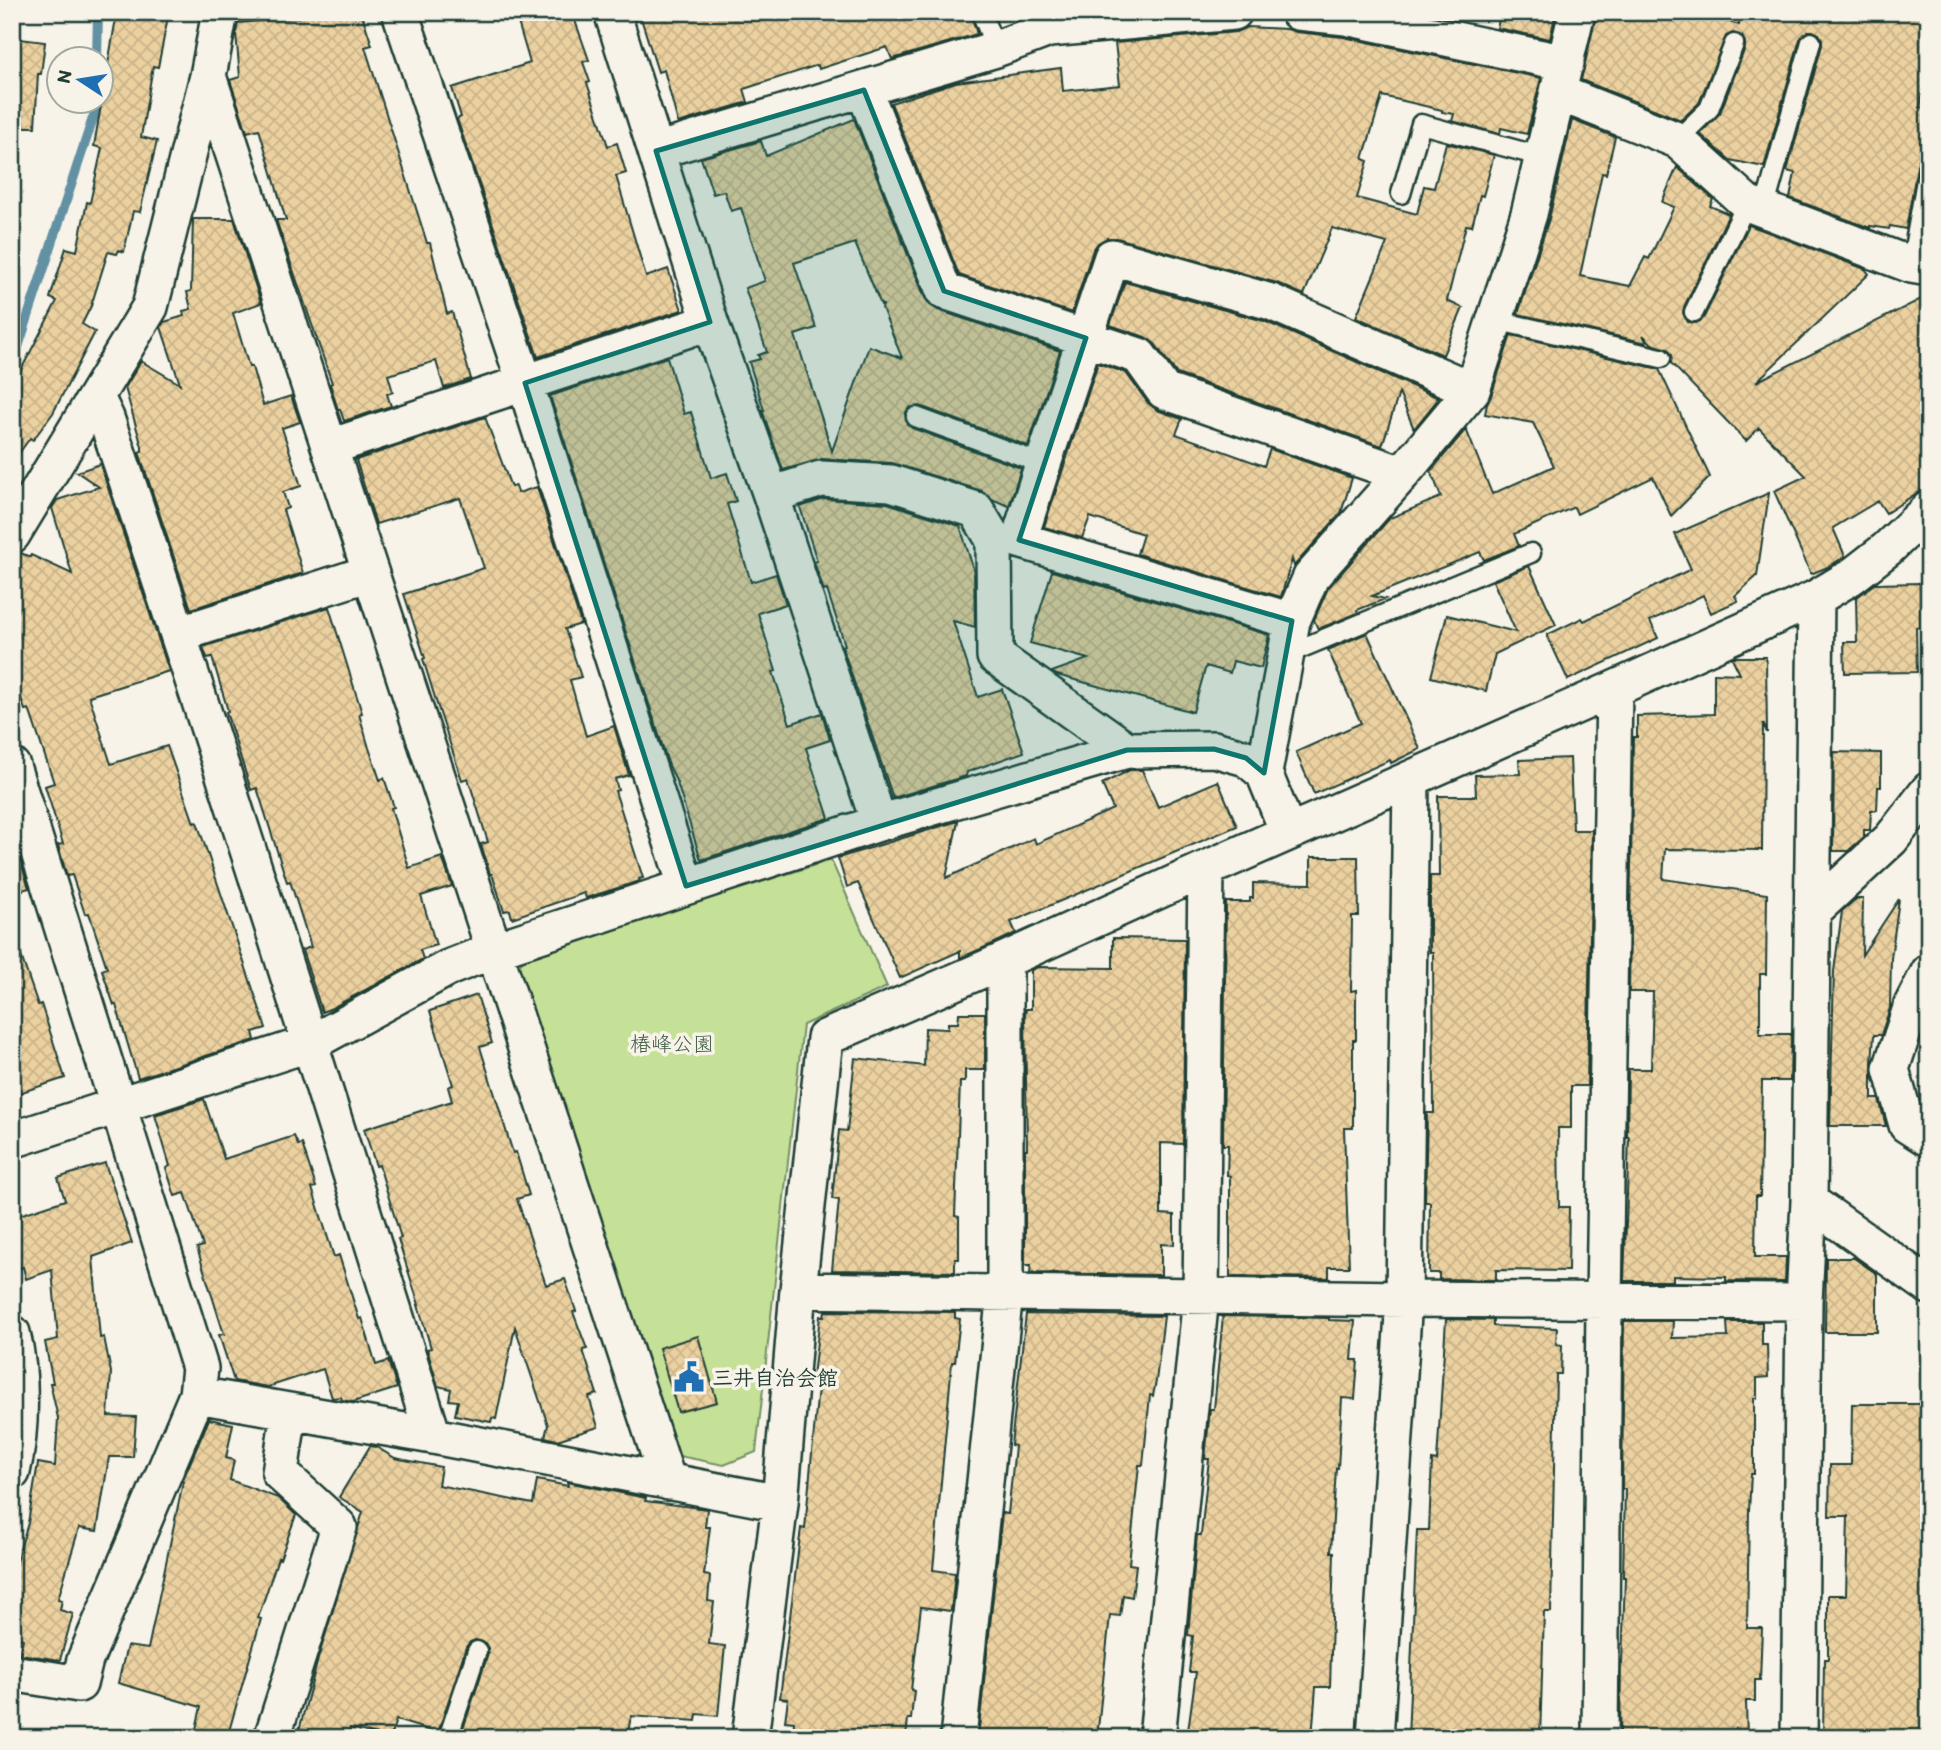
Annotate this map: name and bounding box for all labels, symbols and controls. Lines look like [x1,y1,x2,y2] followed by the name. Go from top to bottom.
[46,46,116,116] north arrow
[51,68,76,85] text: N
[630,1031,714,1056] park label: 椿峰公園
[672,1360,706,1394] public building icon: 三井自治会館
[712,1365,838,1390] place label: 三井自治会館

